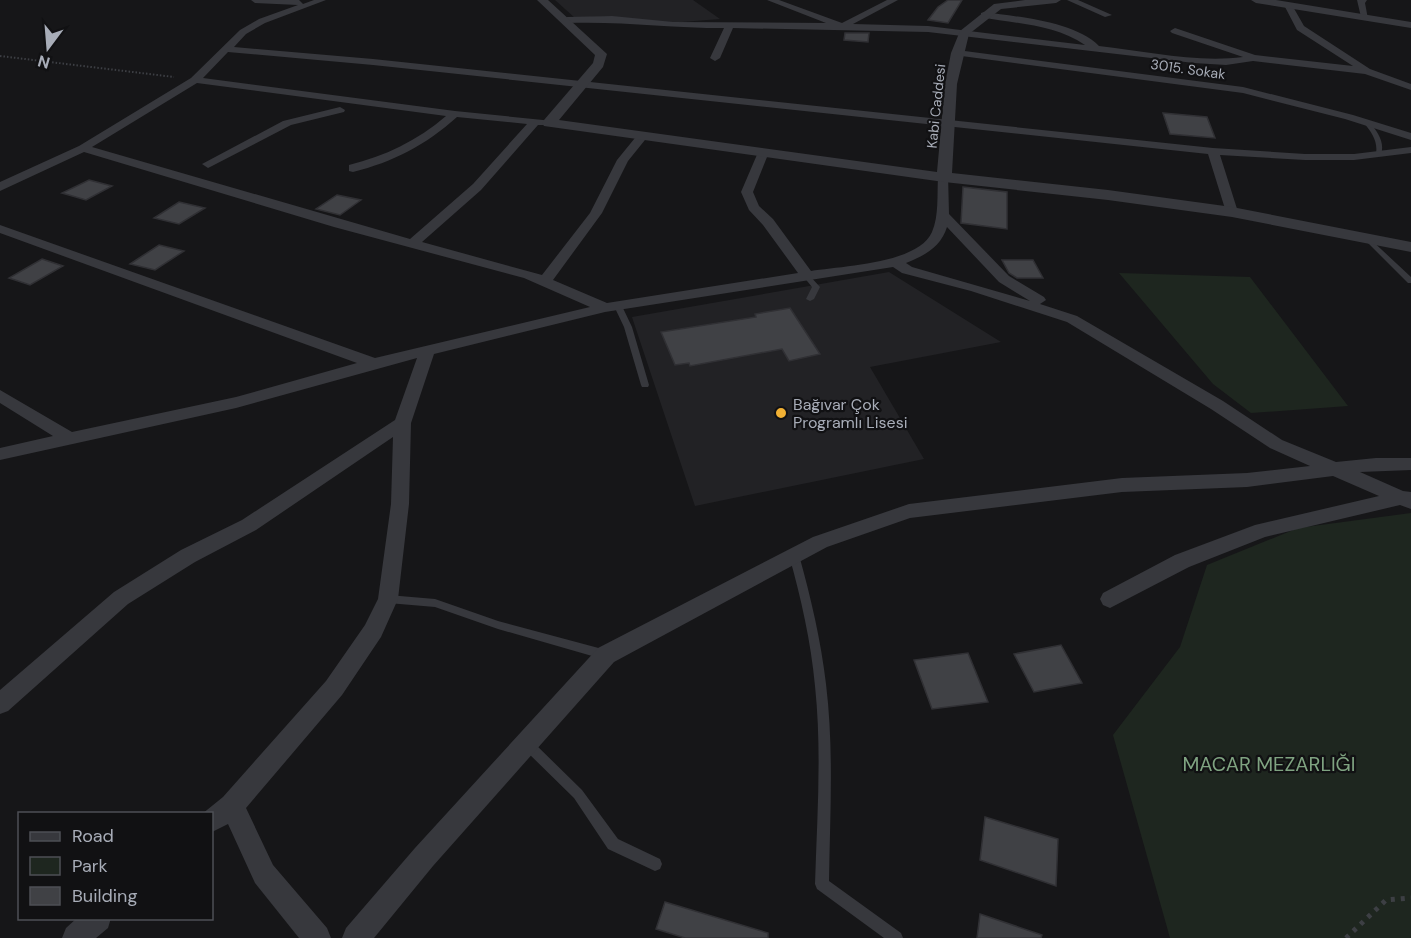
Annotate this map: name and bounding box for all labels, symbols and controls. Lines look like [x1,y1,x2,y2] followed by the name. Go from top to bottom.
[18,18,78,78] north arrow
[35,50,53,74] text: N
[1149,55,1227,83] street label: 3015. Sokak
[923,63,949,149] street label: Kabi Caddesi
[793,394,908,433] place label: Bağıvar Çok Programlı Lisesi
[774,406,788,420] marker: Bağıvar Çok Programlı Lisesi
[1183,751,1355,777] park label: MACAR MEZARLIĞI
[18,812,213,920] legend
[72,824,114,848] text: Road
[72,854,108,878] text: Park
[72,884,137,908] text: Building

